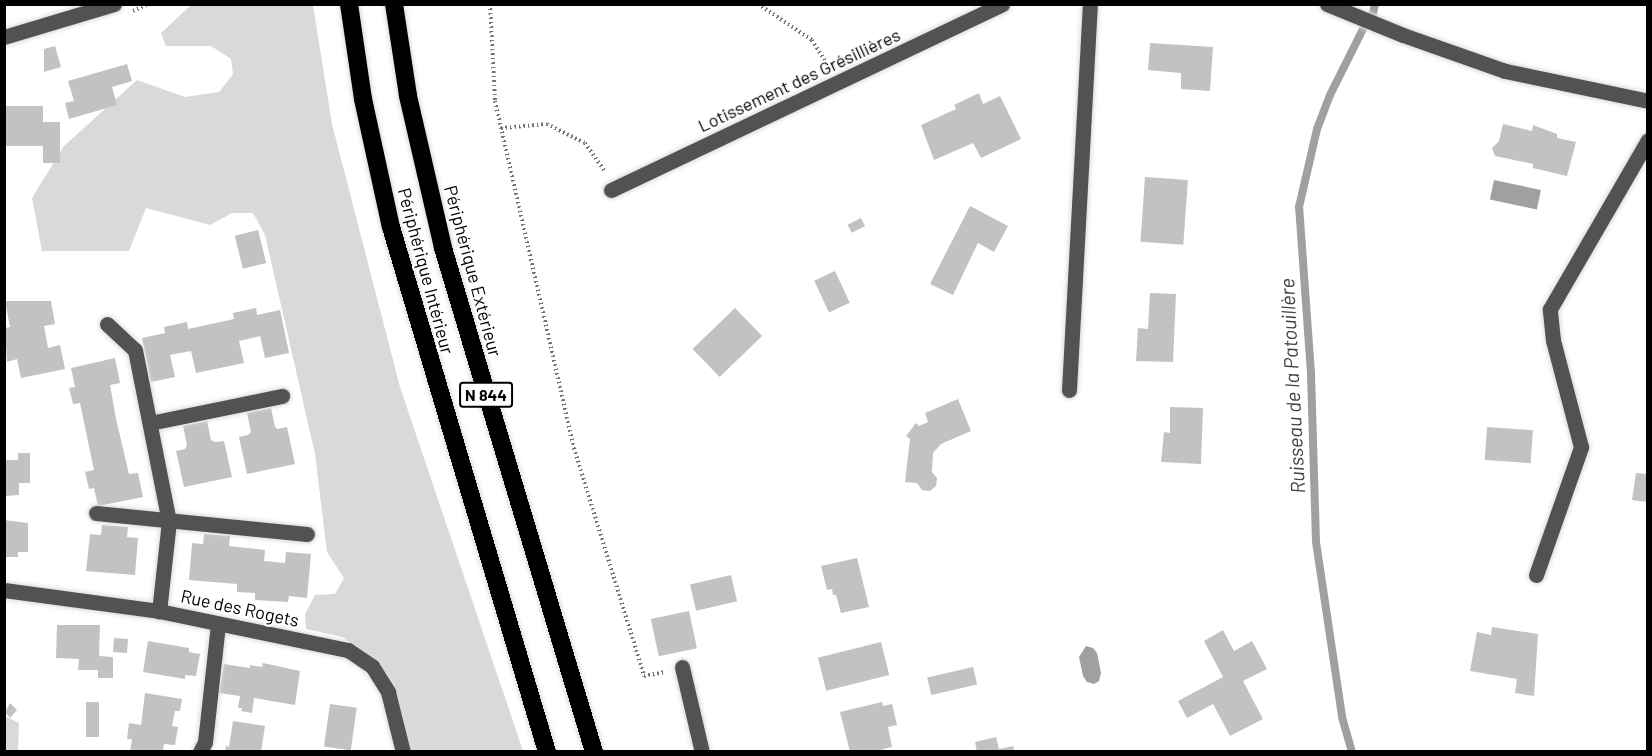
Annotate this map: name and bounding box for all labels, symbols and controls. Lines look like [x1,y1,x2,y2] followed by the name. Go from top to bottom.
[694,24,904,136] street label: Lotissement des Grésillières
[440,183,506,359] street label: Périphérique Extérieur
[393,185,459,357] street label: Périphérique Intérieur
[1274,278,1310,494] water label: Ruisseau de la Patouillère
[459,382,513,408] road number: N 844
[179,585,301,631] street label: Rue des Rogets

